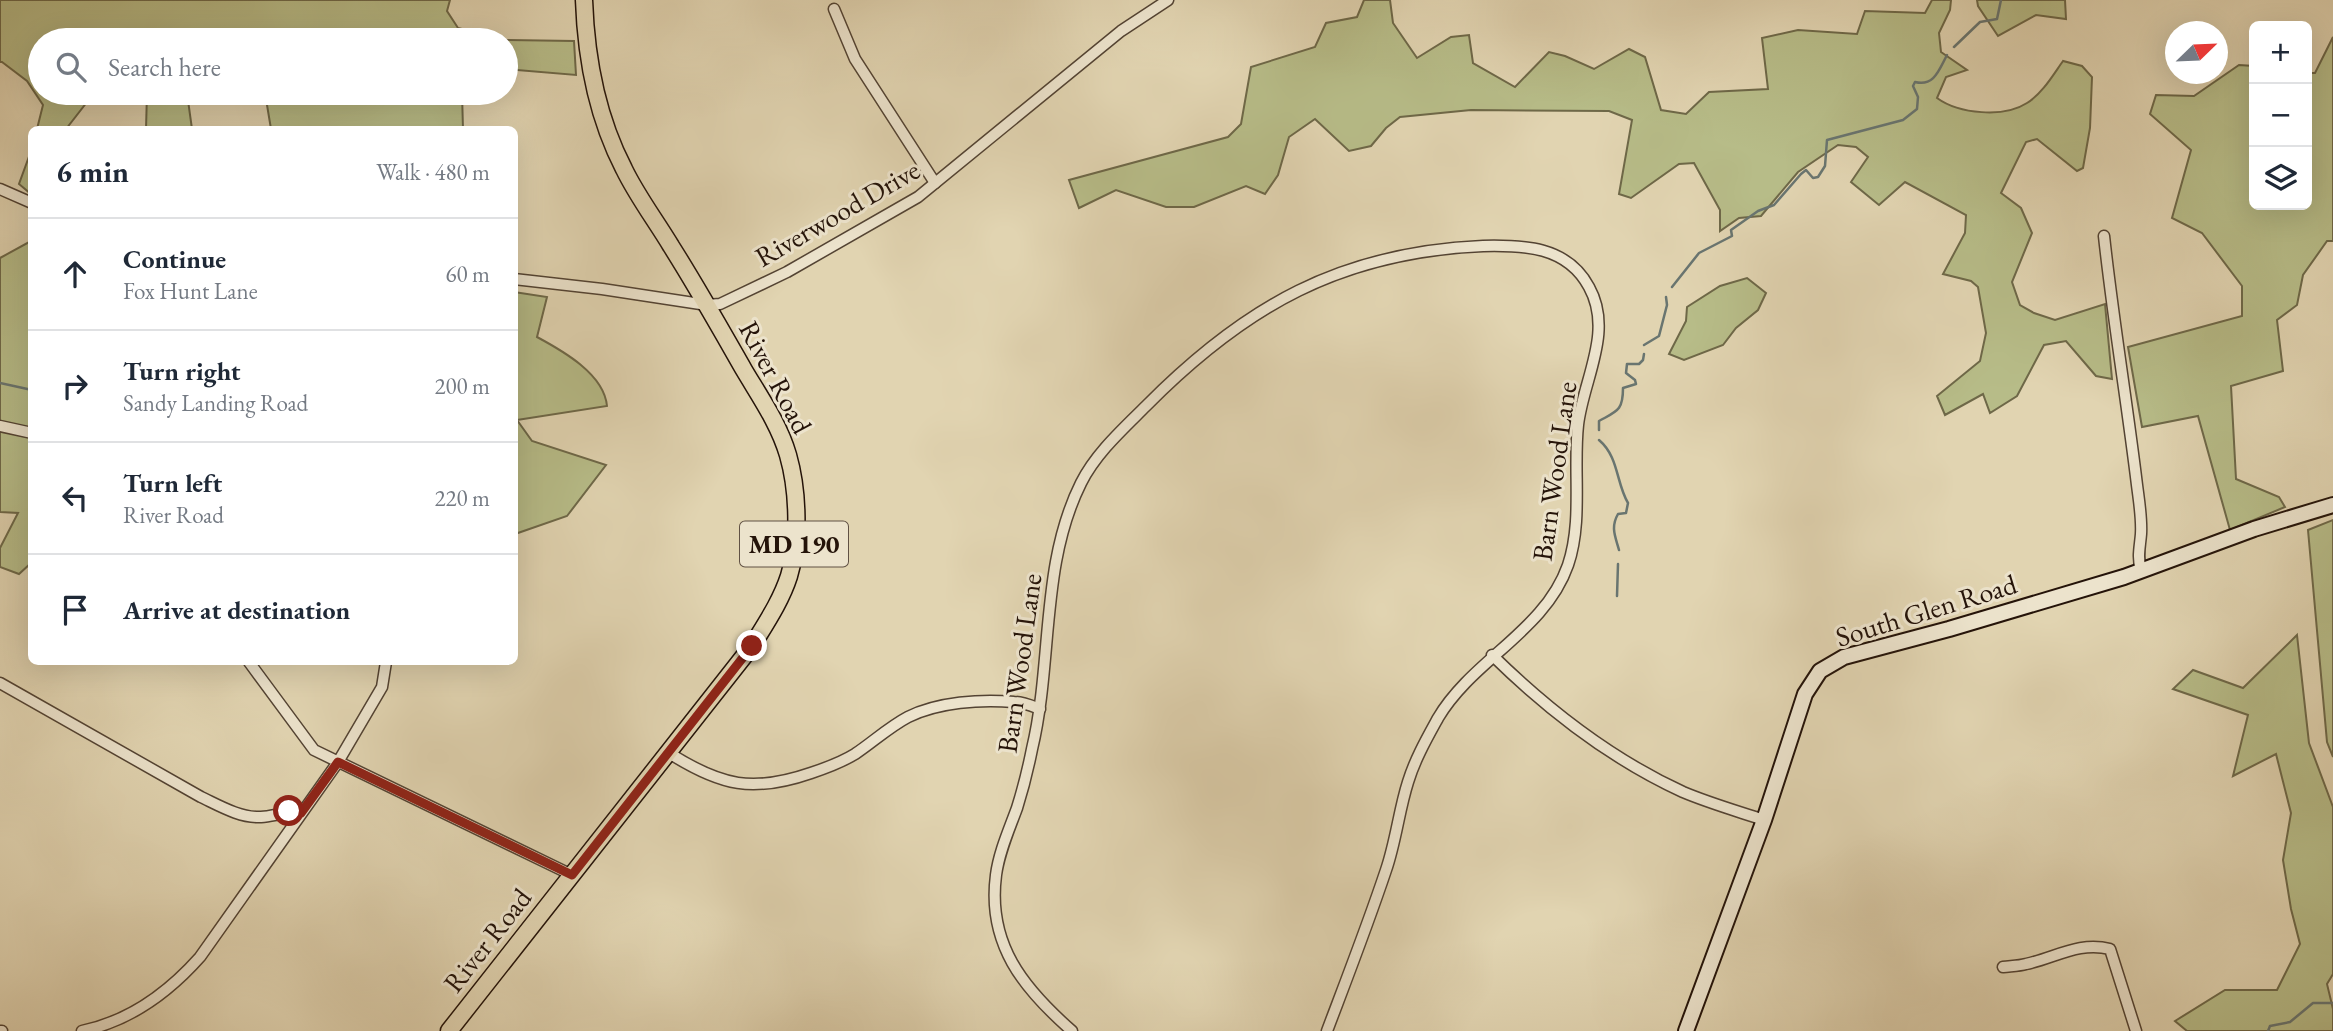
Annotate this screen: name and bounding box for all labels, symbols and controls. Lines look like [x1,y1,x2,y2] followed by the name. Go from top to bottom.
[2165,21,2228,84] north arrow
[2249,21,2312,210] map controls
[2249,21,2312,84] button: +
[28,28,518,105] search box
[52,48,90,86] icon: search
[108,50,221,84] text: Search here
[2249,84,2312,147] button: −
[2249,147,2312,210] button: layers
[748,151,926,275] street label: Riverwood Drive
[56,152,129,191] text: 6 min
[376,157,490,187] text: Walk · 480 m
[123,242,226,276] text: Continue
[56,255,94,293] icon: ahead
[445,259,490,289] text: 60 m
[123,276,258,306] text: Fox Hunt Lane
[731,314,821,440] street label: River Road
[123,354,241,388] text: Turn right
[56,367,94,405] icon: right
[434,371,490,401] text: 200 m
[1524,379,1584,563] street label: Barn Wood Lane
[123,388,308,418] text: Sandy Landing Road
[123,466,222,500] text: Turn left
[56,479,94,517] icon: left
[434,483,490,513] text: 220 m
[123,500,224,530] text: River Road
[740,522,848,566] road number: MD 190
[1831,565,2022,655] street label: South Glen Road
[989,571,1049,755] street label: Barn Wood Lane
[56,591,94,629] icon: arrive
[123,593,350,627] text: Arrive at destination
[736,630,767,661] route end
[273,795,304,826] route start
[435,880,540,999] street label: River Road

